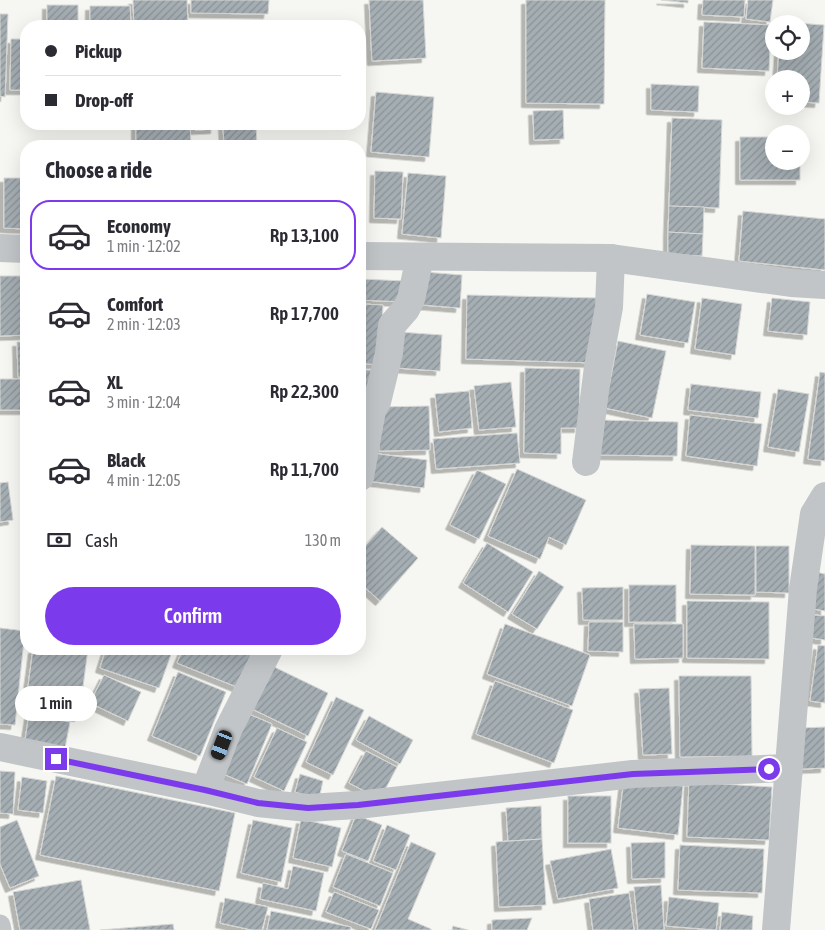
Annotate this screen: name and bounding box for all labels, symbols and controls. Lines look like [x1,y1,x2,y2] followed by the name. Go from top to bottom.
[765,15,810,170] map controls
[765,15,810,60] button: locate
[75,40,122,62] text: Pickup
[765,70,810,115] button: +
[75,89,133,111] text: Drop-off
[765,125,810,170] button: −
[45,157,152,183] text: Choose a ride
[47,213,92,258] icon: car
[107,215,171,237] text: Economy
[270,224,339,246] text: Rp 13,100
[107,237,181,255] text: 1 min · 12:02
[47,291,92,336] icon: car
[107,293,163,315] text: Comfort
[270,302,339,324] text: Rp 17,700
[107,315,181,333] text: 2 min · 12:03
[47,369,92,414] icon: car
[107,371,123,393] text: XL
[270,380,339,402] text: Rp 22,300
[107,393,181,411] text: 3 min · 12:04
[47,447,92,492] icon: car
[107,449,145,471] text: Black
[270,458,339,480] text: Rp 11,700
[107,471,181,489] text: 4 min · 12:05
[45,526,73,554] icon: cash
[85,529,118,551] text: Cash
[305,531,341,549] text: 130 m
[45,587,341,645] button: Confirm
[15,686,97,722] callout: 1 min
[40,694,72,712] text: 1 min
[209,728,234,762] car
[45,748,67,770] route end
[758,758,780,780] route start

